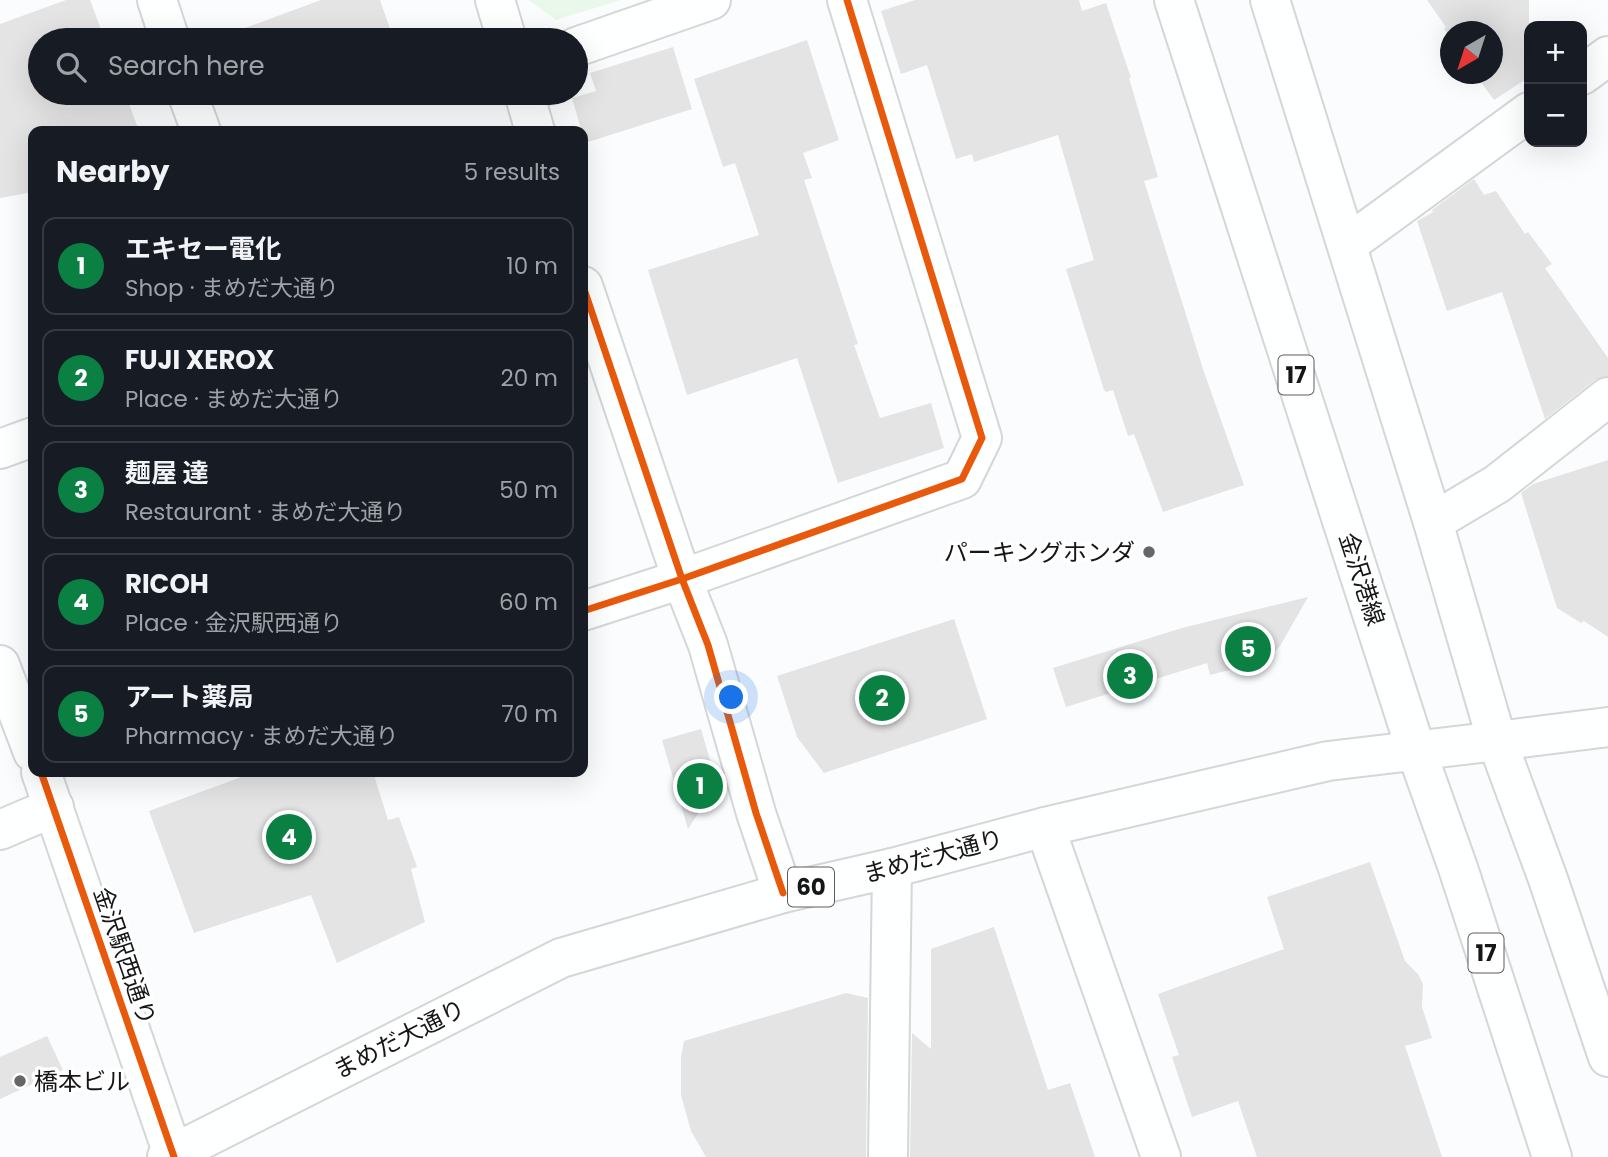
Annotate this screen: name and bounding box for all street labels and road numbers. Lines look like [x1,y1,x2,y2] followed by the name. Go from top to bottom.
[1278,356,1314,394] road number: 17
[1331,528,1393,630] street label: 金沢港線
[859,821,1007,891] street label: まめだ大通り
[788,867,834,906] road number: 60
[86,883,164,1029] street label: 金沢駅西通り
[1468,934,1504,972] road number: 17
[327,992,471,1086] street label: まめだ大通り

